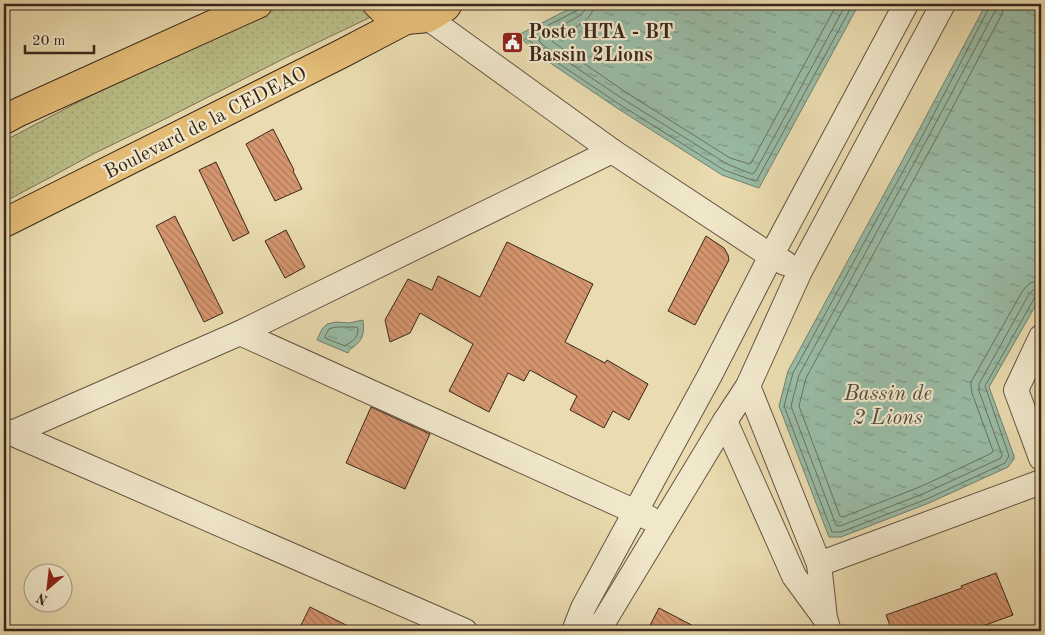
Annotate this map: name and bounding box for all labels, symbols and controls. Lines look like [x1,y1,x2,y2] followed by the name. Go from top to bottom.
[25,22,94,54] scale bar
[528,23,673,66] place label: Poste HTA - BT Bassin 2Lions
[500,30,524,54] public building icon: Poste HTA - BT Bassin 2Lions
[32,34,66,49] text: 20 m
[102,64,310,184] street label: Boulevard de la CEDEAO
[843,384,932,429] water label: Bassin de 2 Lions
[22,562,72,612] north arrow
[34,590,50,607] text: N

